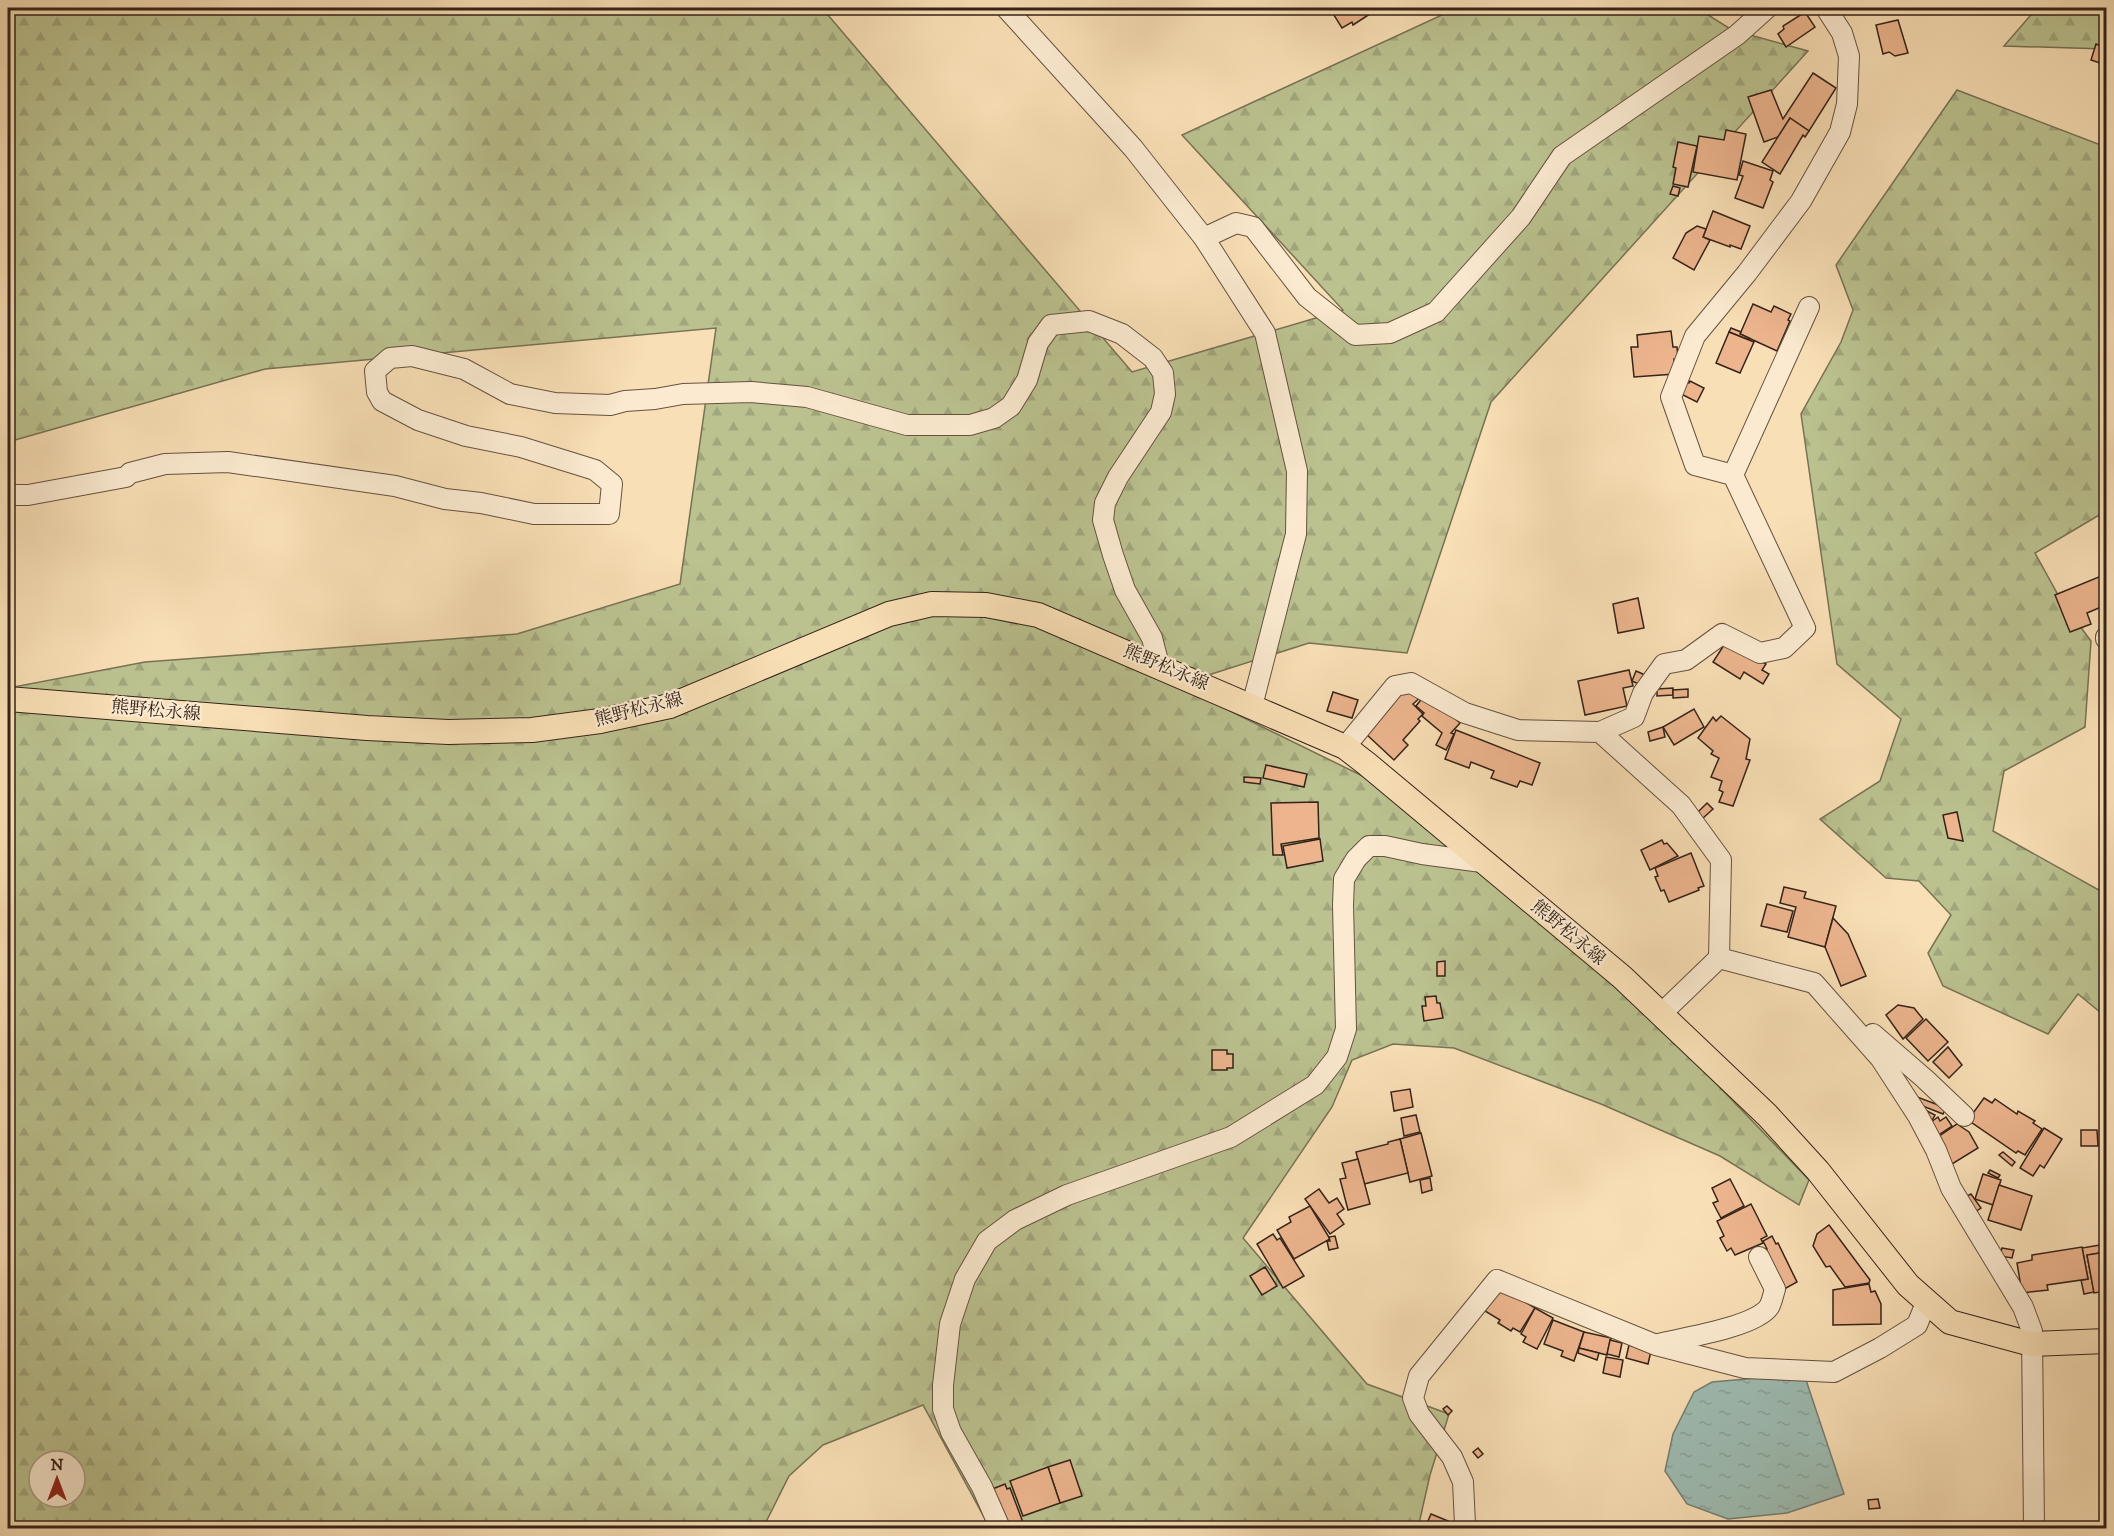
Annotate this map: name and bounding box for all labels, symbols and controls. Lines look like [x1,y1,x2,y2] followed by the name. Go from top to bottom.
[1120,640,1212,696] street label: 熊野松永線
[593,688,685,732] street label: 熊野松永線
[110,696,202,726] street label: 熊野松永線
[1526,896,1610,970] street label: 熊野松永線
[27,1449,87,1509] north arrow
[50,1455,64,1475] text: N

